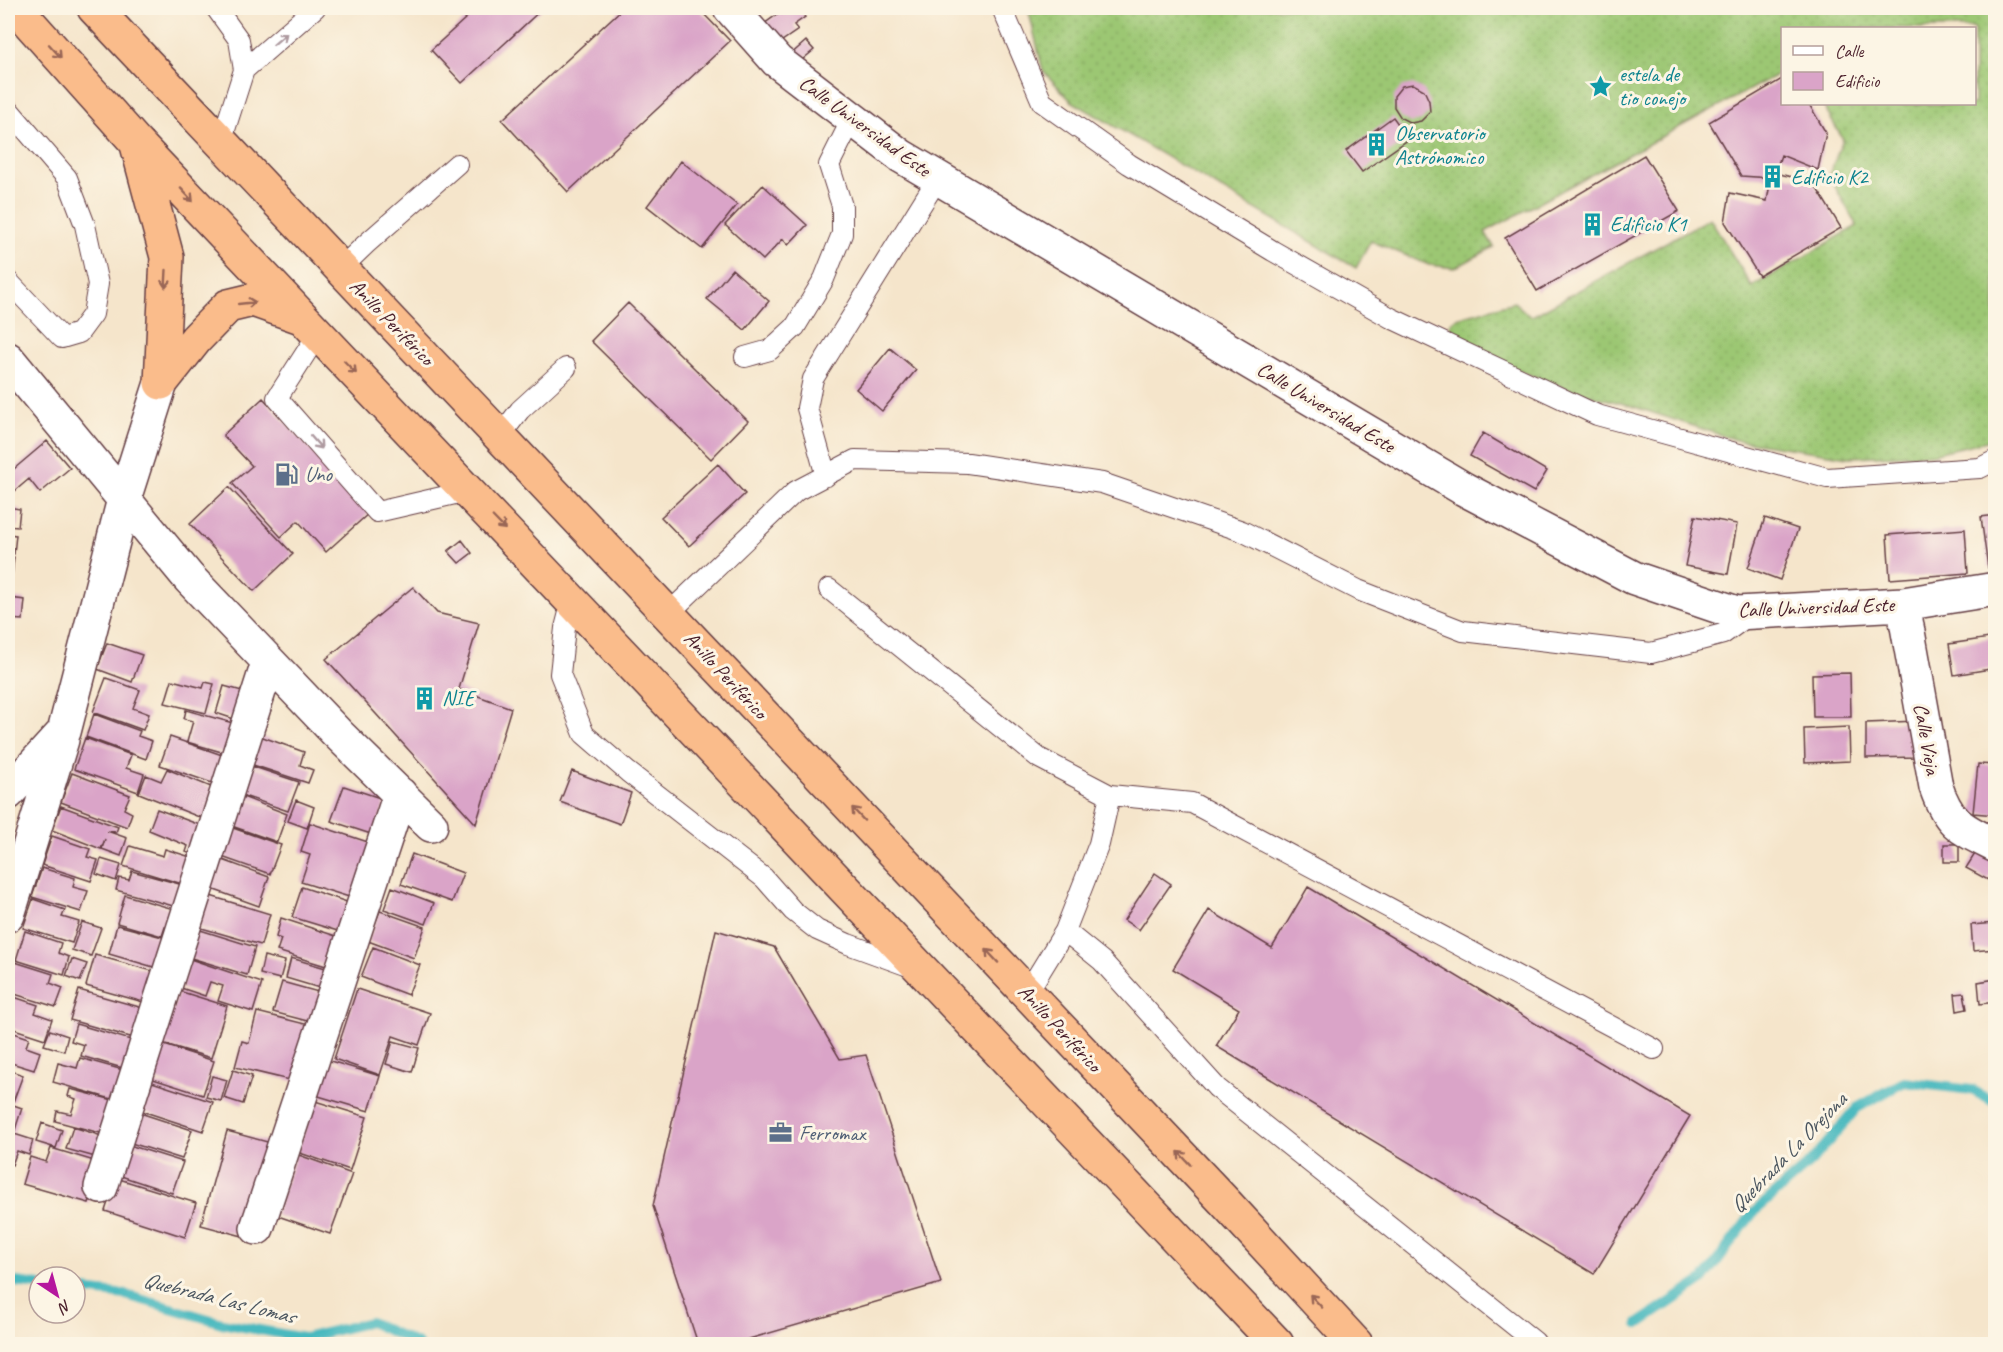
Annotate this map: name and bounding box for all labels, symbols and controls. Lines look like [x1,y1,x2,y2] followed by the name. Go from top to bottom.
[1781,27,1976,105] legend
[272,32,287,46] one-way arrow
[1835,40,1864,62] text: Calle
[48,43,62,58] one-way arrow
[1619,61,1688,111] place label: estela de tio conejo
[794,70,938,184] street label: Calle Universidad Este
[1835,70,1881,92] text: Edificio
[1588,73,1614,99] place icon: estela de tio conejo
[1395,120,1487,170] place label: Observatorio Astrónomico
[1364,132,1390,158] building icon: Observatorio Astrónomico
[1760,164,1786,190] building icon: Edificio K2
[1791,164,1869,190] place label: Edificio K2
[180,187,194,202] one-way arrow
[1579,211,1605,237] building icon: Edificio K1
[1610,211,1688,237] place label: Edificio K1
[160,269,171,289] one-way arrow
[344,273,442,373] street label: Anillo Periférico
[236,297,256,308] one-way arrow
[1252,356,1402,460] street label: Calle Universidad Este
[343,359,357,374] one-way arrow
[309,434,323,449] one-way arrow
[274,461,300,487] fuel station icon: Uno
[305,461,334,487] place label: Uno
[492,516,506,531] one-way arrow
[1737,591,1897,623] street label: Calle Universidad Este
[679,626,775,726] street label: Anillo Periférico
[411,685,437,711] building icon: NIE
[442,685,477,711] place label: NIE
[1908,701,1946,778] street label: Calle Vieja
[850,807,865,822] one-way arrow
[984,948,999,963] one-way arrow
[1013,979,1109,1079] street label: Anillo Periférico
[1723,1085,1854,1219] water label: Quebrada La Orejona
[768,1120,794,1146] office icon: Ferromax
[799,1120,867,1146] place label: Ferromax
[1176,1151,1191,1166] one-way arrow
[27,1265,87,1325] north arrow
[140,1266,301,1331] water label: Quebrada Las Lomas
[1309,1294,1323,1309] one-way arrow
[53,1295,75,1319] text: N

